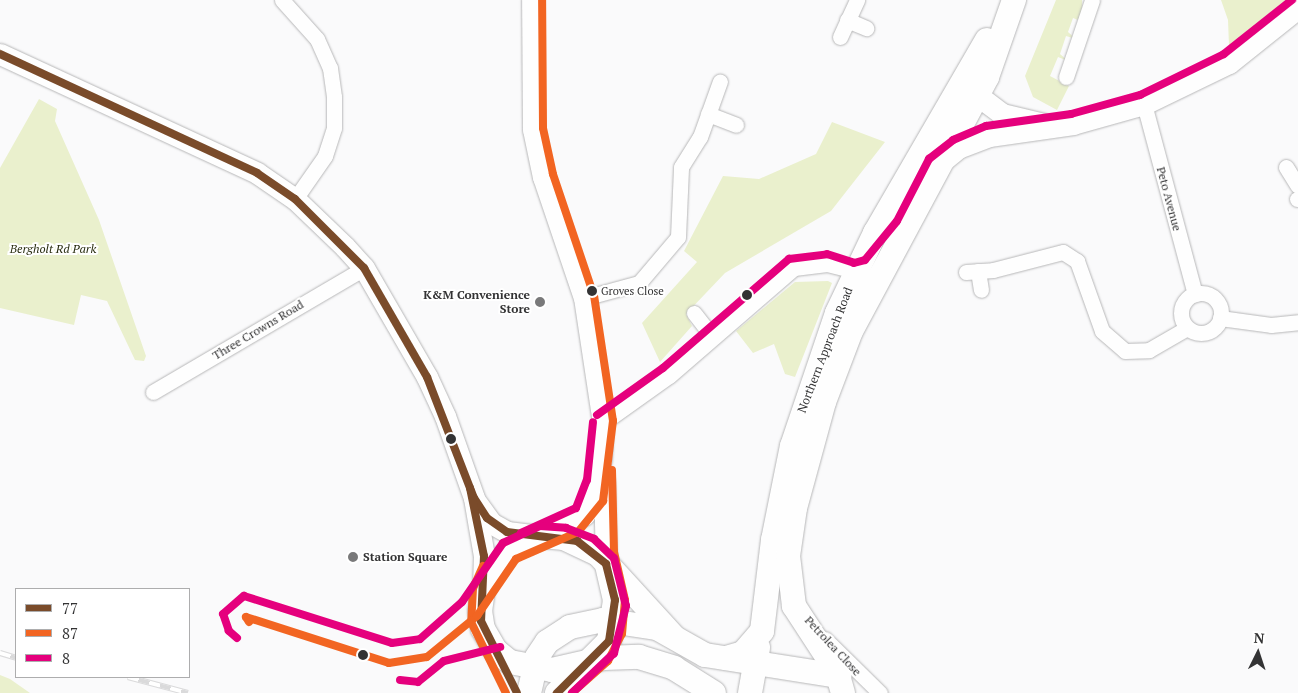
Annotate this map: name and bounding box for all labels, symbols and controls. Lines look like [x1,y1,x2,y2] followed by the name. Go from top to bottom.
[1153,165,1185,233] street label: Peto Avenue
[10,242,96,256] park label: Bergholt Rd Park
[601,284,664,298] place label: Groves Close
[794,285,856,415] street label: Northern Approach Road
[587,286,597,296] marker: Groves Close
[423,288,530,316] place label: K&M Convenience Store
[742,290,752,300] unlabelled marker
[534,296,546,308] marker: K&M Convenience Store
[210,297,306,363] street label: Three Crowns Road
[446,434,456,444] unlabelled marker
[363,550,448,564] place label: Station Square
[347,551,359,563] marker: Station Square
[15,588,190,678] legend
[62,598,78,618] text: 77
[802,613,864,679] street label: Petrolea Close
[62,623,78,643] text: 87
[1233,628,1283,678] north arrow
[1253,628,1265,647] text: N
[62,648,70,668] text: 8
[358,650,368,660] unlabelled marker

